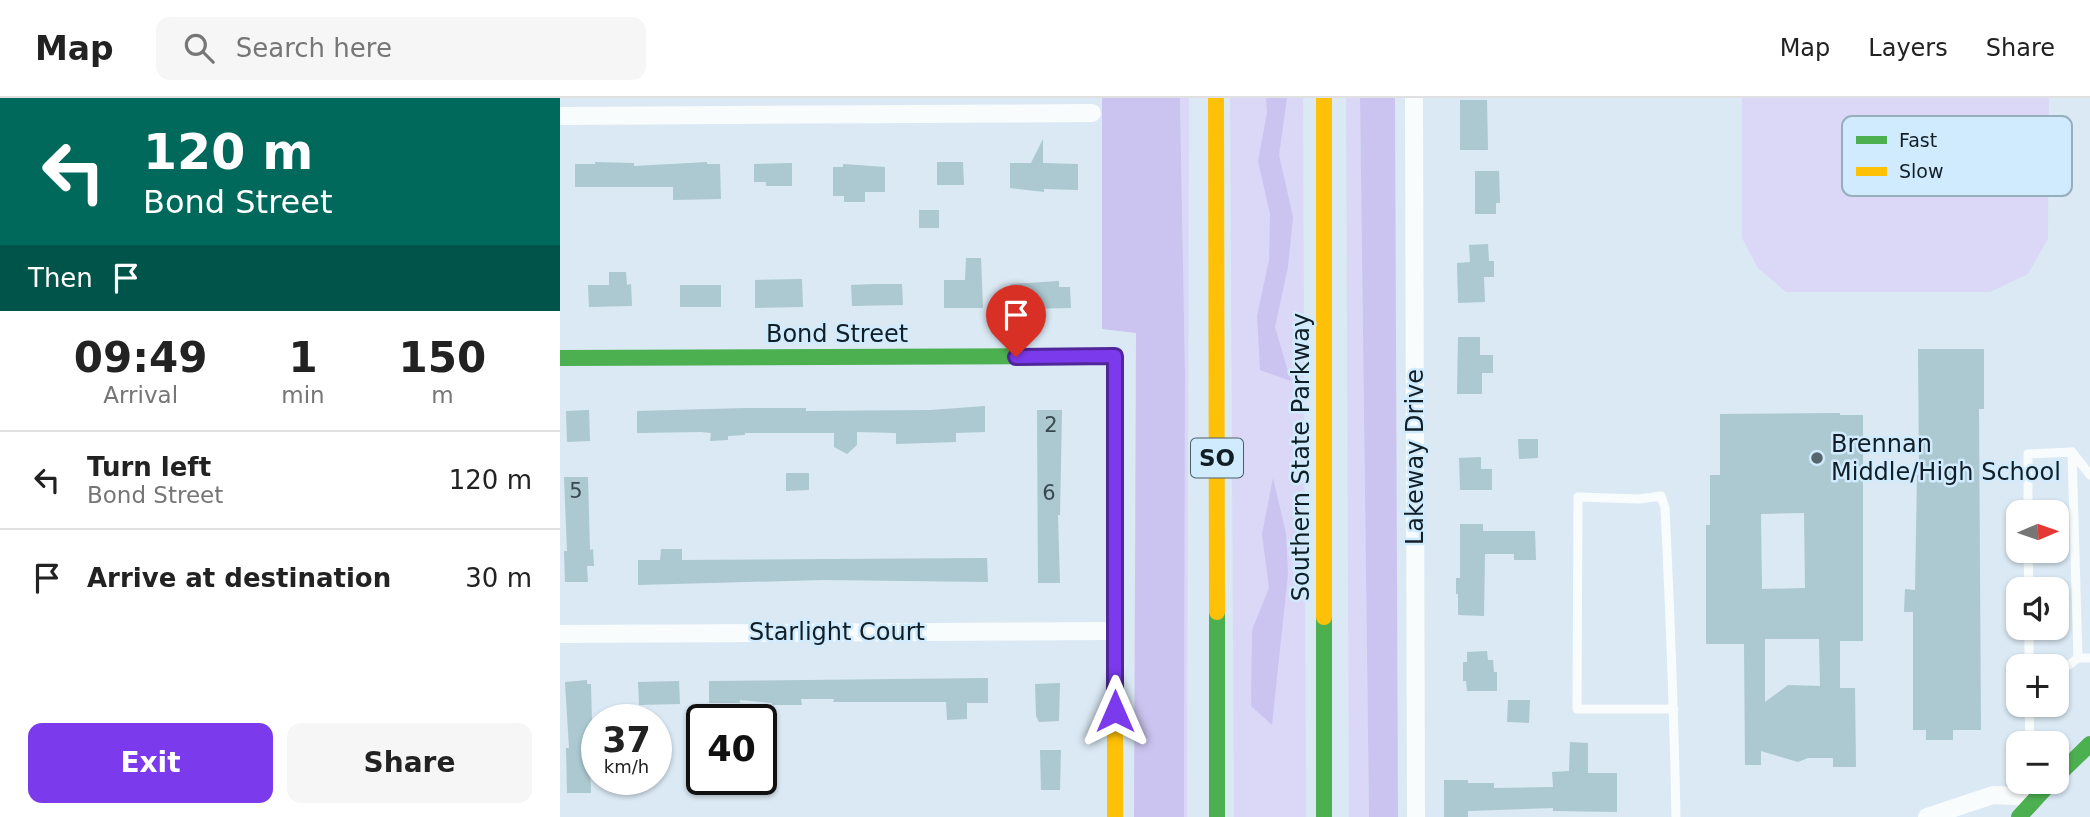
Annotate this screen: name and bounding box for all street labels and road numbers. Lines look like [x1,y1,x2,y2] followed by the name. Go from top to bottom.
[1287,313,1315,601] street label: Southern State Parkway
[766,320,908,348] street label: Bond Street
[1401,369,1429,545] street label: Lakeway Drive
[1191,438,1243,478] road number: SO
[749,618,925,646] street label: Starlight Court

